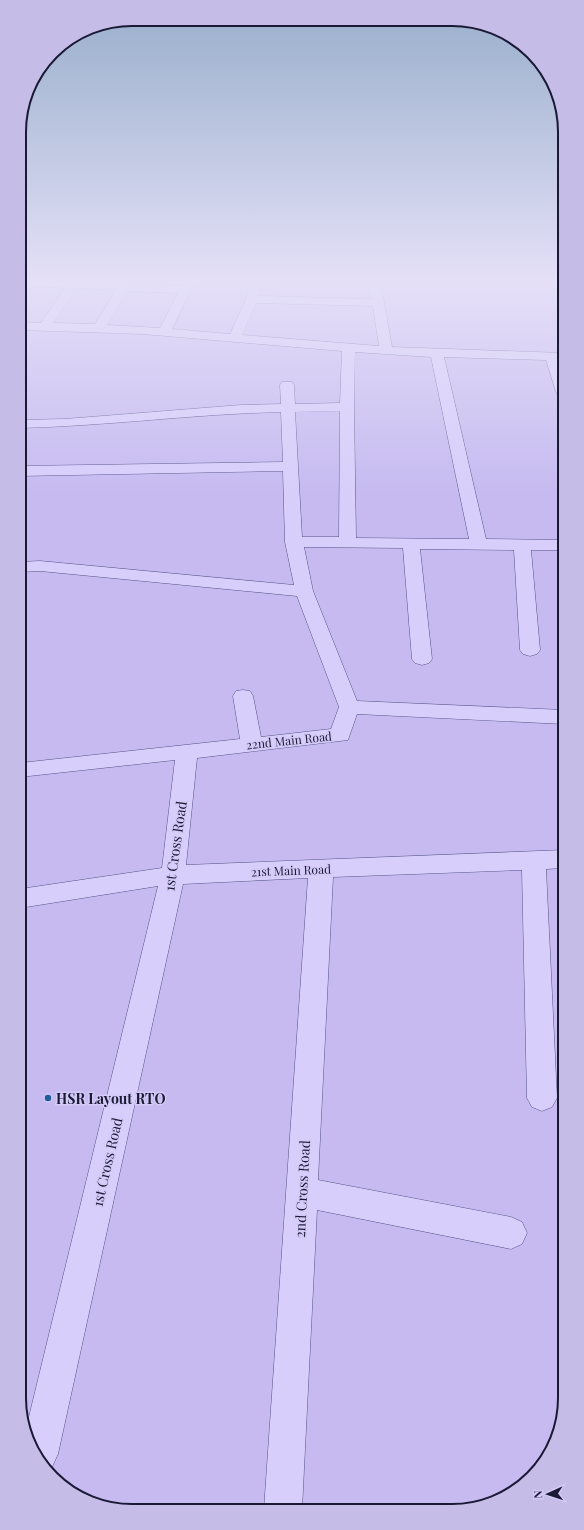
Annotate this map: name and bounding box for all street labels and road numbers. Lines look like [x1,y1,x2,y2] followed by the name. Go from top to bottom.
[245,728,333,752] street label: 22nd Main Road
[159,800,191,892] street label: 1st Cross Road
[251,861,331,879] street label: 21st Main Road
[88,1116,126,1208] street label: 1st Cross Road
[290,1140,314,1238] street label: 2nd Cross Road

